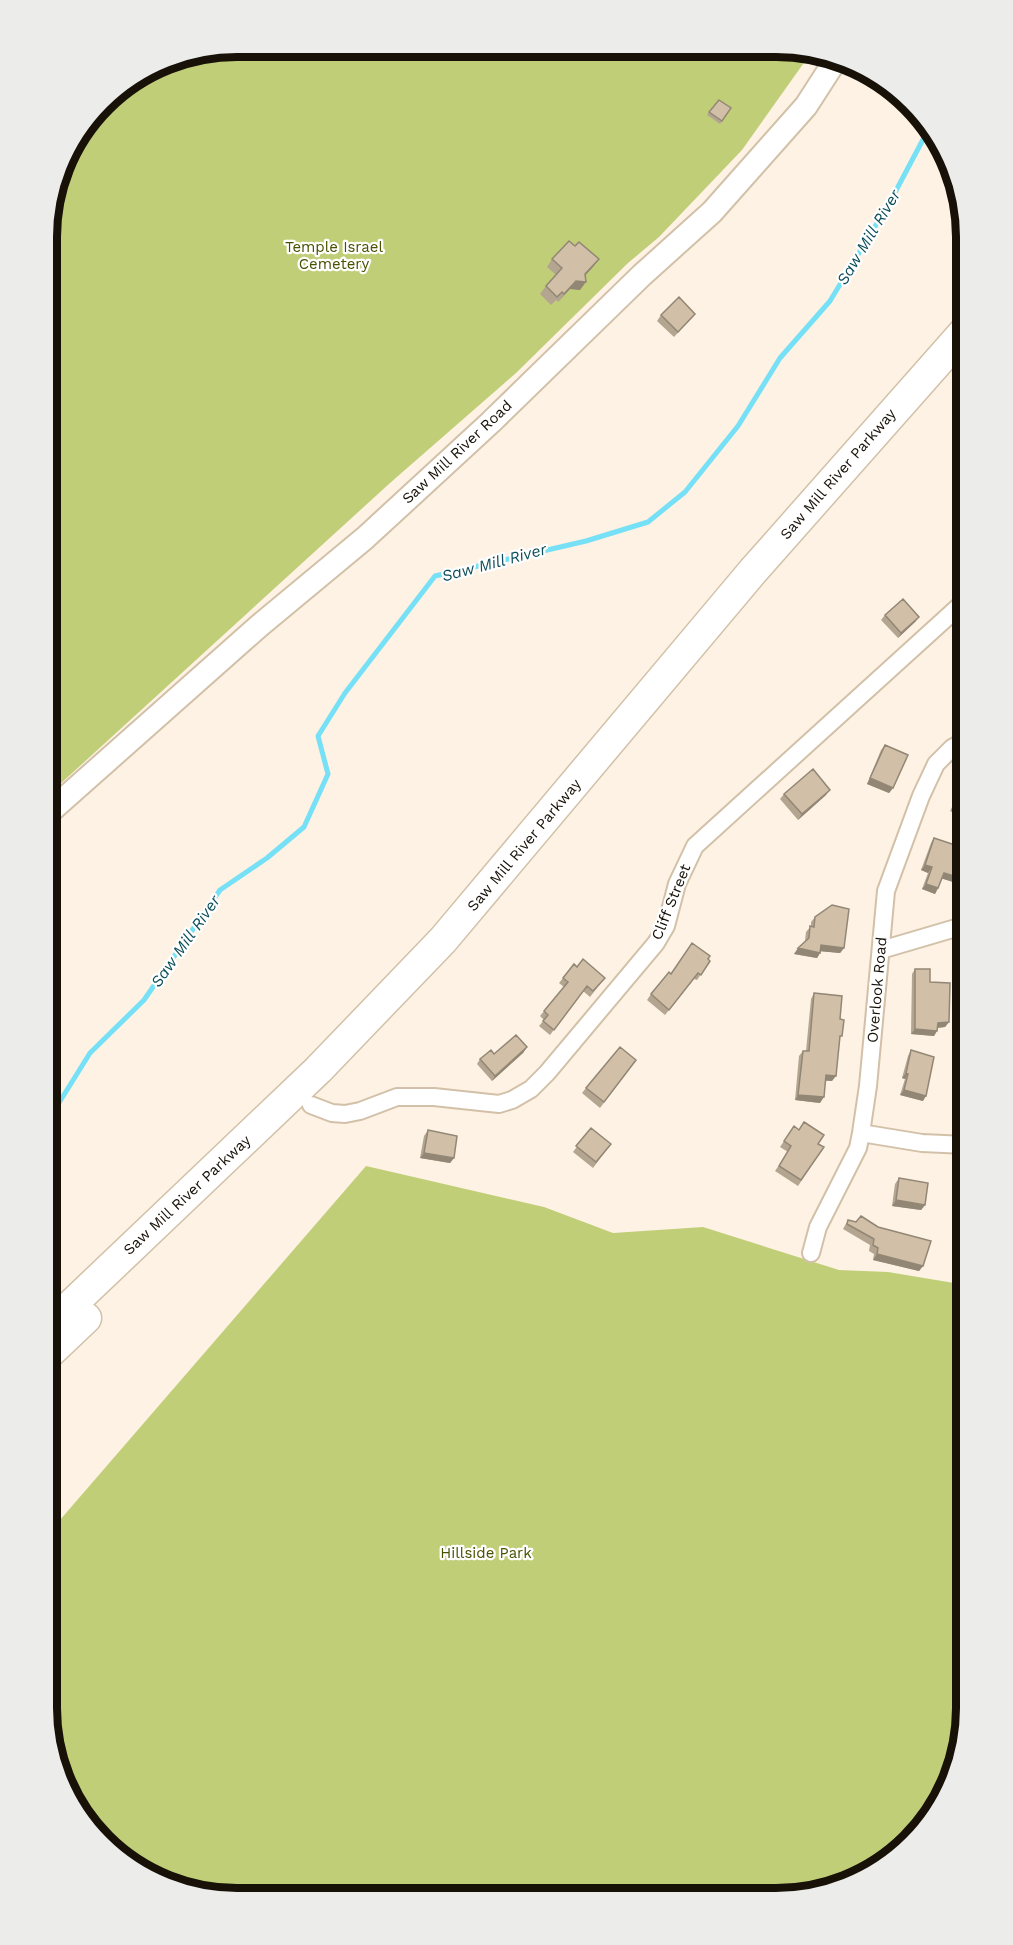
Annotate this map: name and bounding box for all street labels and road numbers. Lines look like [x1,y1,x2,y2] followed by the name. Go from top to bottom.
[398,396,516,508] street label: Saw Mill River Road
[776,405,900,543] street label: Saw Mill River Parkway
[463,775,585,915] street label: Saw Mill River Parkway
[648,861,695,943] street label: Cliff Street
[863,936,891,1044] street label: Overlook Road
[120,1131,255,1259] street label: Saw Mill River Parkway

